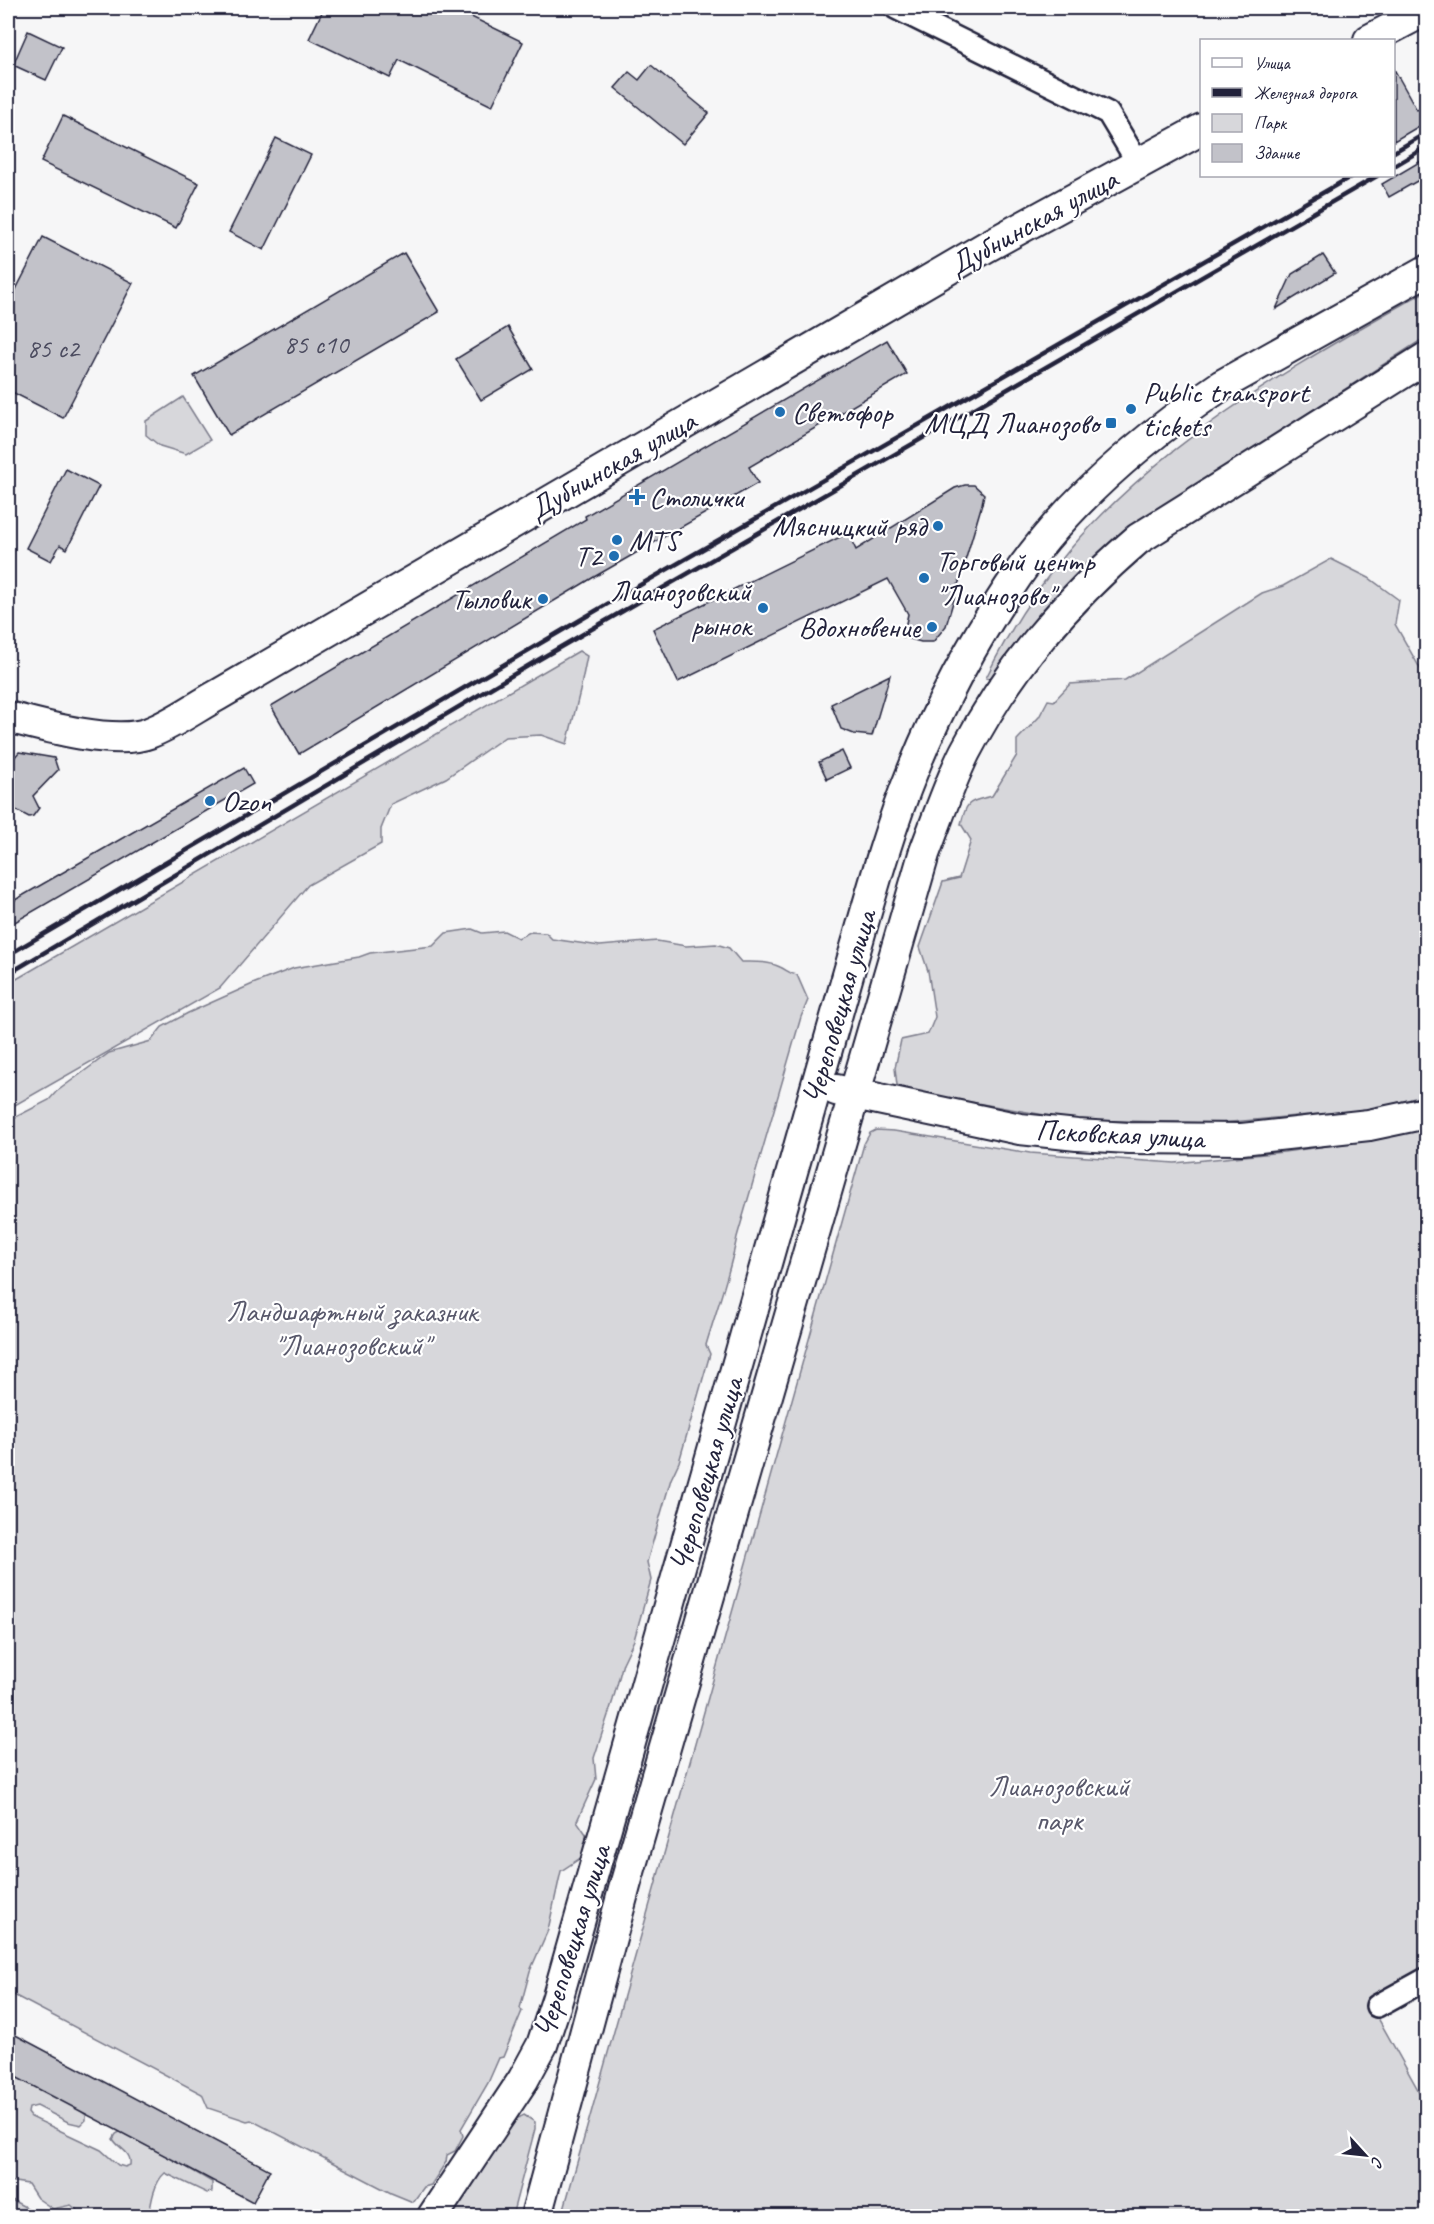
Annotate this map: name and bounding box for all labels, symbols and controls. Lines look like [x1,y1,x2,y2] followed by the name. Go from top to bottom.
[1200,39,1395,177] legend
[1254,52,1291,74] text: Улица
[1254,82,1358,105] text: Железная дорога
[1254,112,1288,134] text: Парк
[1254,142,1300,164] text: Здание
[942,159,1126,284] street label: Дубнинская улица
[284,327,350,361] house number: 85 с10
[27,331,81,365] house number: 85 с2
[1143,373,1311,445] place label: Public transport tickets
[792,393,894,431] place label: Светофор
[521,401,704,528] street label: Дубнинская улица
[1124,402,1138,416] marker: Public transport tickets
[924,404,1102,442] place label: МЦД Лианозово
[773,405,787,419] marker: Светофор
[1104,416,1118,430] marker: МЦД Лианозово
[649,478,745,516] place label: Столички
[630,490,644,504] marker: Столички
[772,507,928,545] place label: Мясницкий ряд
[931,519,945,533] marker: Мясницкий ряд
[629,521,683,559] place label: MTS
[610,533,624,547] marker: MTS
[575,537,604,575] place label: T2
[936,542,1096,614] place label: Торговый центр "Лианозово"
[607,549,621,563] marker: T2
[917,571,931,585] marker: Торговый центр "Лианозово"
[610,572,753,644] place label: Лианозовский рынок
[451,580,533,618] place label: Тыловик
[536,592,550,606] marker: Тыловик
[756,601,770,615] marker: Лианозовский рынок
[798,608,922,646] place label: Вдохновение
[925,620,939,634] marker: Вдохновение
[222,782,272,820] place label: Ozon
[203,794,217,808] marker: Ozon
[793,903,885,1108] street label: Череповецкая улица
[1035,1111,1208,1158] street label: Псковская улица
[227,1292,479,1364] park label: Ландшафтный заказник "Лианозовский"
[660,1370,752,1575] street label: Череповецкая улица
[989,1767,1131,1839] park label: Лианозовский парк
[525,1838,620,2042] street label: Череповецкая улица
[1335,2125,1395,2185] north arrow
[1366,2153,1388,2171] text: С

